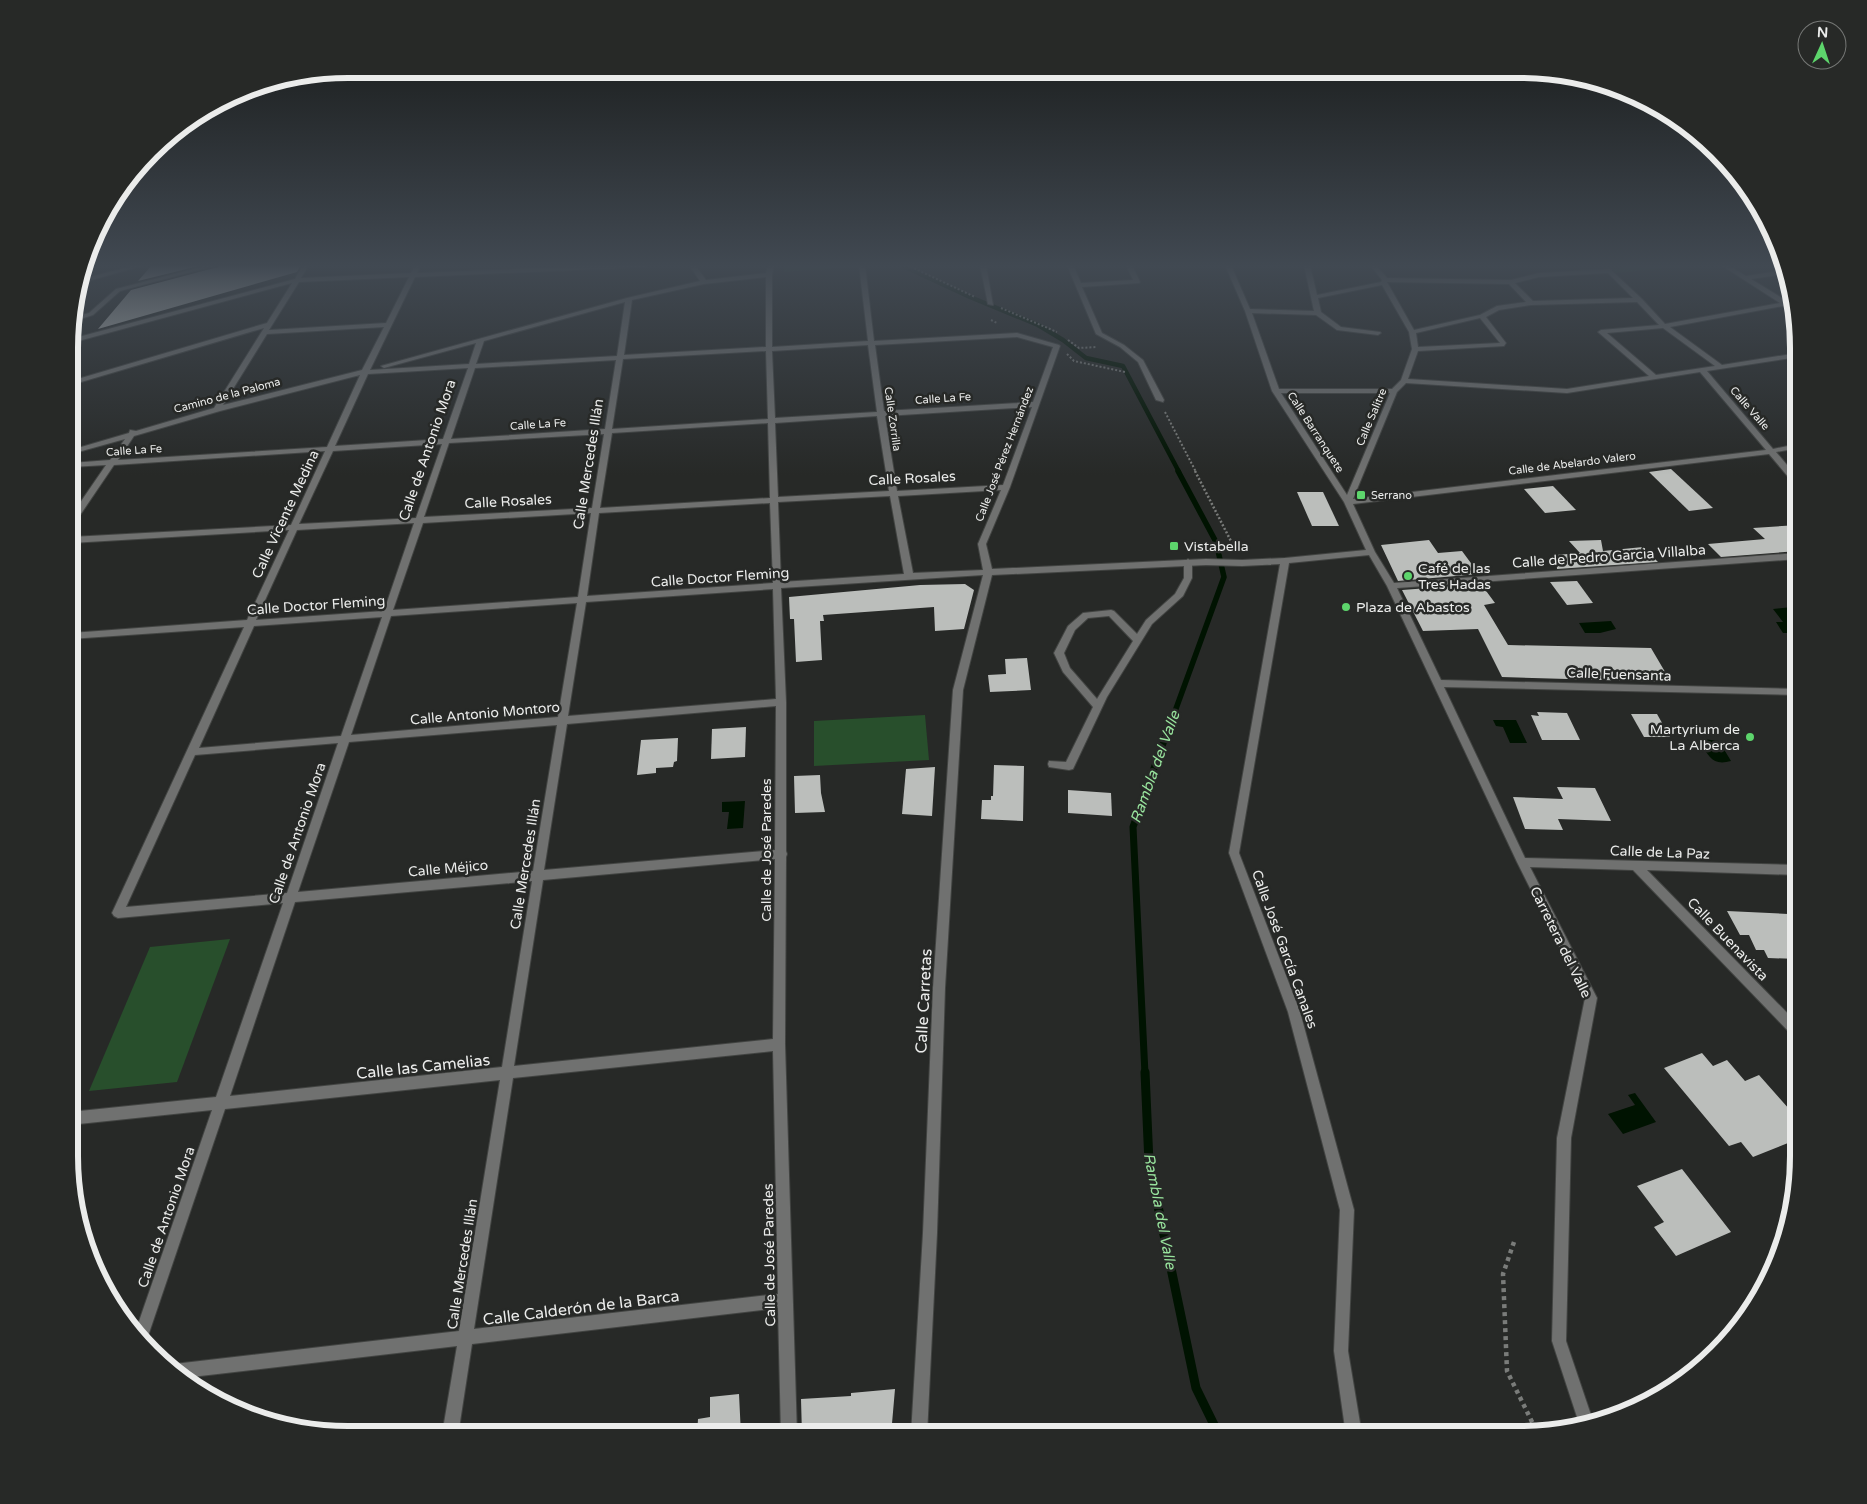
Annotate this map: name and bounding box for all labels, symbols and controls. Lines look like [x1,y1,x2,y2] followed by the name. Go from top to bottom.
[1797,20,1847,70] north arrow
[1817,24,1829,41] text: N
[172,375,282,416] street label: Camino de la Paloma
[395,377,460,523] street label: Calle de Antonio Mora
[973,384,1036,523] street label: Calle José Pérez Hernández
[1727,384,1772,433] street label: Calle Valle
[882,386,903,452] street label: Calle Zorrilla
[1353,386,1389,448] street label: Calle Salitre
[1285,389,1347,475] street label: Calle Barranquete
[915,390,972,407] street label: Calle La Fe
[570,397,607,531] street label: Calle Mercedes Illán
[510,416,567,433] street label: Calle La Fe
[106,442,163,459] street label: Calle La Fe
[248,447,323,581] street label: Calle Vicente Medina
[1508,449,1637,478] street label: Calle de Abelardo Valero
[868,468,956,489] street label: Calle Rosales
[1355,489,1367,501] marker: Serrano
[1371,489,1412,502] place label: Serrano
[464,491,552,512] street label: Calle Rosales
[1184,538,1249,555] place label: Vistabella
[1168,540,1180,552] marker: Vistabella
[1512,541,1706,572] street label: Calle de Pedro Garcia Villalba
[1418,560,1491,593] place label: Café de las Tres Hadas
[650,564,790,591] street label: Calle Doctor Fleming
[1402,570,1414,582] marker: Café de las Tres Hadas
[246,592,386,619] street label: Calle Doctor Fleming
[1356,599,1470,616] place label: Plaza de Abastos
[1340,601,1352,613] marker: Plaza de Abastos
[1566,664,1672,685] street label: Calle Fuensanta
[409,698,561,729] street label: Calle Antonio Montoro
[1126,707,1184,826] water label: Rambla del Valle
[1650,721,1740,754] place label: Martyrium de La Alberca
[1744,731,1756,743] marker: Martyrium de La Alberca
[265,760,330,906] street label: Calle de Antonio Mora
[758,778,775,922] street label: Calle de José Paredes
[507,797,544,931] street label: Calle Mercedes Illán
[1610,842,1710,863] street label: Calle de La Paz
[407,857,489,880] street label: Calle Méjico
[1248,867,1321,1031] street label: Calle José García Canales
[1526,884,1595,1001] street label: Carretera del Valle
[1684,894,1772,985] street label: Calle Buenavista
[911,948,937,1054] street label: Calle Carretas
[355,1050,491,1084] street label: Calle las Camelias
[134,1144,199,1290] street label: Calle de Antonio Mora
[1140,1151,1180,1272] water label: Rambla del Valle
[760,1183,779,1327] street label: Calle de José Paredes
[444,1197,481,1331] street label: Calle Mercedes Illán
[482,1286,681,1330] street label: Calle Calderón de la Barca

